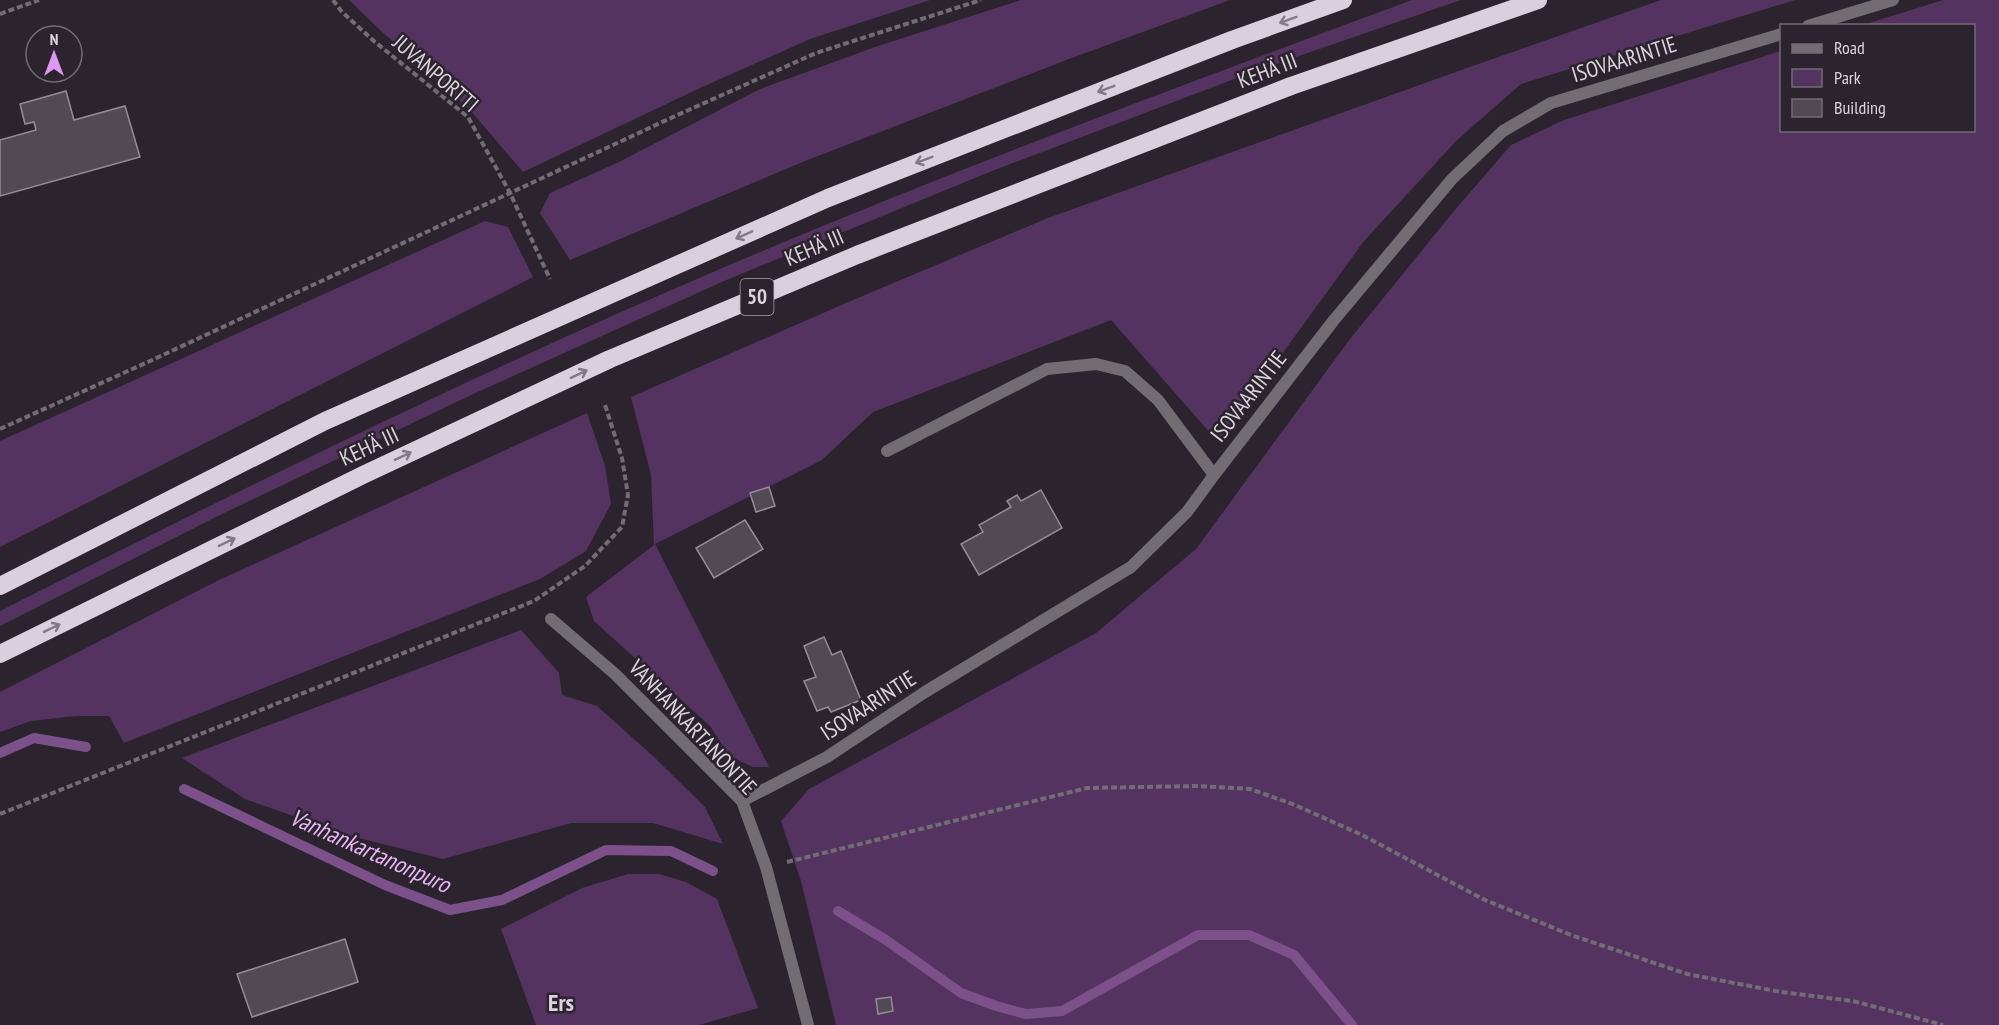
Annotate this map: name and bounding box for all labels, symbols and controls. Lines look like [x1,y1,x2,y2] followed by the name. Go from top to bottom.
[1279,15,1298,26] one-way arrow
[24,24,84,84] north arrow
[1780,24,1975,132] legend
[387,27,485,118] street label: JUVANPORTTI
[50,29,58,49] text: N
[1568,30,1680,88] street label: ISOVAARINTIE
[1834,36,1865,59] text: Road
[1233,46,1301,94] street label: KEHÄ III
[1834,66,1861,89] text: Park
[1097,84,1116,95] one-way arrow
[1834,96,1886,119] text: Building
[916,155,934,166] one-way arrow
[780,222,848,272] street label: KEHÄ III
[736,230,754,241] one-way arrow
[740,279,774,315] road number: 50
[1204,345,1292,447] street label: ISOVAARINTIE
[570,367,588,379] one-way arrow
[335,420,403,472] street label: KEHÄ III
[393,450,411,462] one-way arrow
[218,535,236,547] one-way arrow
[43,622,61,633] one-way arrow
[622,653,763,801] street label: VANHANKARTANONTIE
[815,664,921,746] street label: ISOVAARINTIE
[285,801,457,900] water label: Vanhankartanonpuro
[548,987,574,1018] district label: Ers

